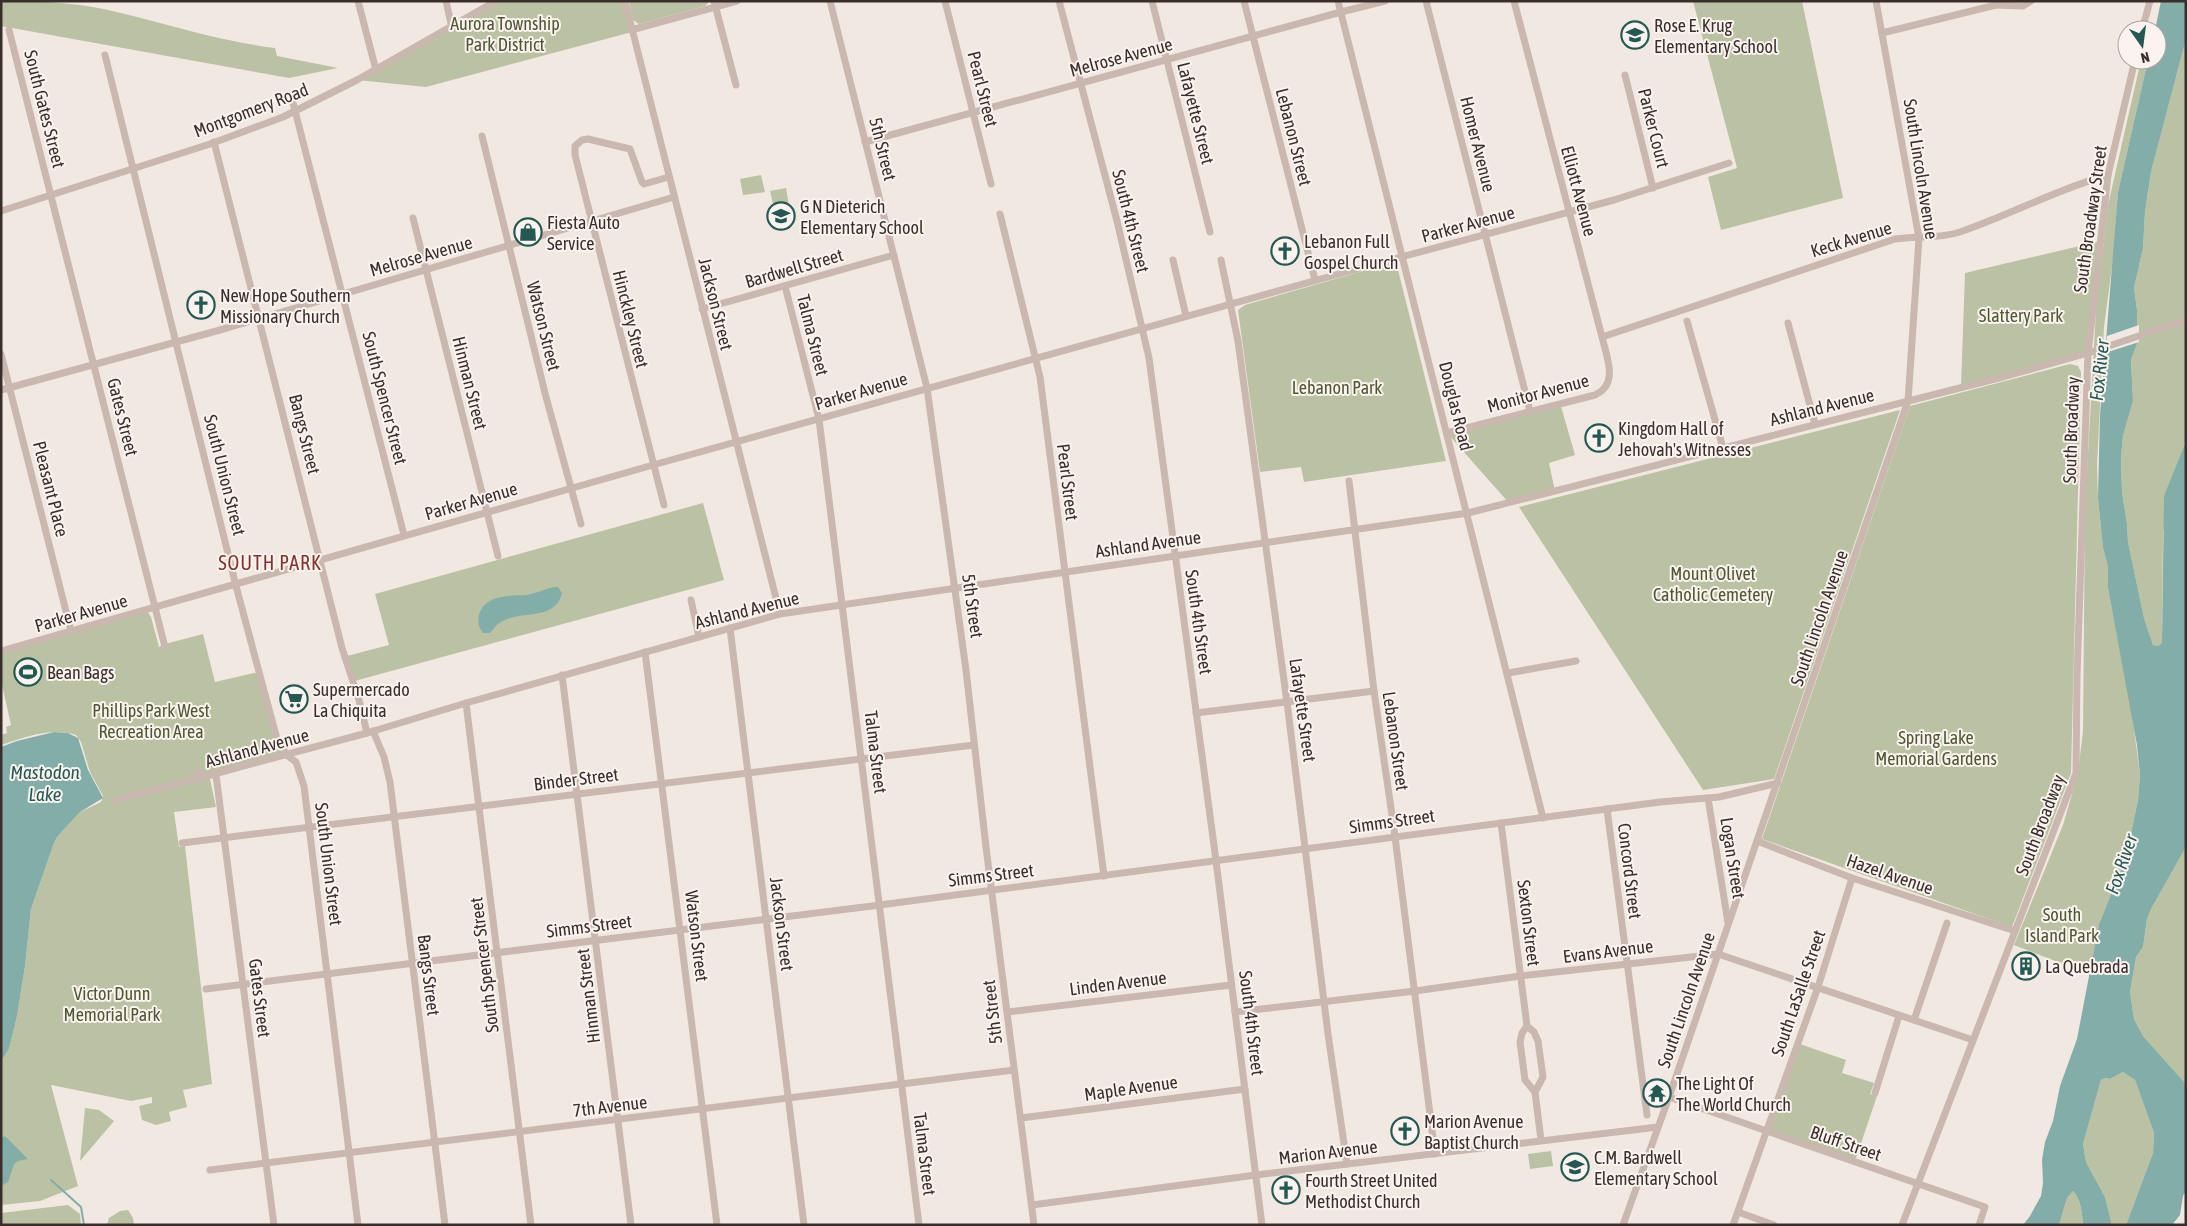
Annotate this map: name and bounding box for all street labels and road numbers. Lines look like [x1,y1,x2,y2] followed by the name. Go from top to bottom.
[1067,33,1175,81] street label: Melrose Avenue
[20,48,70,170] street label: South Gates Street
[963,49,1003,129] street label: Pearl Street
[1173,60,1219,166] street label: Lafayette Street
[191,79,311,141] street label: Montgomery Road
[1272,86,1316,188] street label: Lebanon Street
[1634,86,1674,170] street label: Parker Court
[1456,94,1500,194] street label: Homer Avenue
[1900,97,1942,241] street label: South Lincoln Avenue
[865,115,901,183] street label: 5th Street
[1557,144,1601,238] street label: Elliott Avenue
[2069,144,2111,294] street label: South Broadway Street
[1108,167,1154,275] street label: South 4th Street
[1419,202,1517,246] street label: Parker Avenue
[1808,217,1894,261] street label: Keck Avenue
[367,231,475,281] street label: Melrose Avenue
[743,244,845,292] street label: Bardwell Street
[694,256,738,352] street label: Jackson Street
[609,268,653,370] street label: Hinckley Street
[523,279,565,373] street label: Watson Street
[793,292,833,378] street label: Talma Street
[358,329,412,467] street label: South Spencer Street
[448,334,492,432] street label: Hinman Street
[1435,359,1477,453] street label: Douglas Road
[812,368,910,414] street label: Parker Avenue
[1485,369,1591,417] street label: Monitor Avenue
[103,376,143,458] street label: Gates Street
[2059,376,2083,484] street label: South Broadway
[1768,384,1876,430] street label: Ashland Avenue
[285,392,325,476] street label: Bangs Street
[200,412,250,538] street label: South Union Street
[29,439,73,539] street label: Pleasant Place
[1053,442,1083,522] street label: Pearl Street
[422,478,520,524] street label: Parker Avenue
[1094,526,1202,562] street label: Ashland Avenue
[1786,548,1852,688] street label: South Lincoln Avenue
[1181,568,1217,676] street label: South 4th Street
[958,573,988,639] street label: 5th Street
[693,587,801,633] street label: Ashland Avenue
[32,590,130,636] street label: Parker Avenue
[1285,657,1321,763] street label: Lafayette Street
[1379,690,1413,792] street label: Lebanon Street
[861,709,891,795] street label: Talma Street
[203,724,311,772] street label: Ashland Avenue
[532,763,620,795] street label: Binder Street
[2011,771,2069,879] street label: South Broadway
[311,801,347,927] street label: South Union Street
[1348,805,1436,837] street label: Simms Street
[1716,816,1750,900] street label: Logan Street
[1614,822,1646,920] street label: Concord Street
[1844,849,1936,899] street label: Hazel Avenue
[947,859,1035,891] street label: Simms Street
[766,876,798,972] street label: Jackson Street
[1513,879,1545,967] street label: Sexton Street
[681,889,713,983] street label: Watson Street
[465,896,503,1034] street label: South Spencer Street
[545,910,633,942] street label: Simms Street
[1767,927,1829,1059] street label: South LaSalle Street
[1653,930,1719,1070] street label: South Lincoln Avenue
[414,933,444,1017] street label: Bangs Street
[1562,935,1654,967] street label: Evans Avenue
[572,947,604,1045] street label: Hinman Street
[245,957,275,1039] street label: Gates Street
[1068,967,1168,999] street label: Linden Avenue
[1235,969,1269,1077] street label: South 4th Street
[978,979,1006,1045] street label: 5th Street
[1083,1071,1179,1105] street label: Maple Avenue
[572,1091,648,1121] street label: 7th Avenue
[910,1111,940,1197] street label: Talma Street
[1808,1121,1884,1165] street label: Bluff Street
[1277,1136,1379,1168] street label: Marion Avenue

